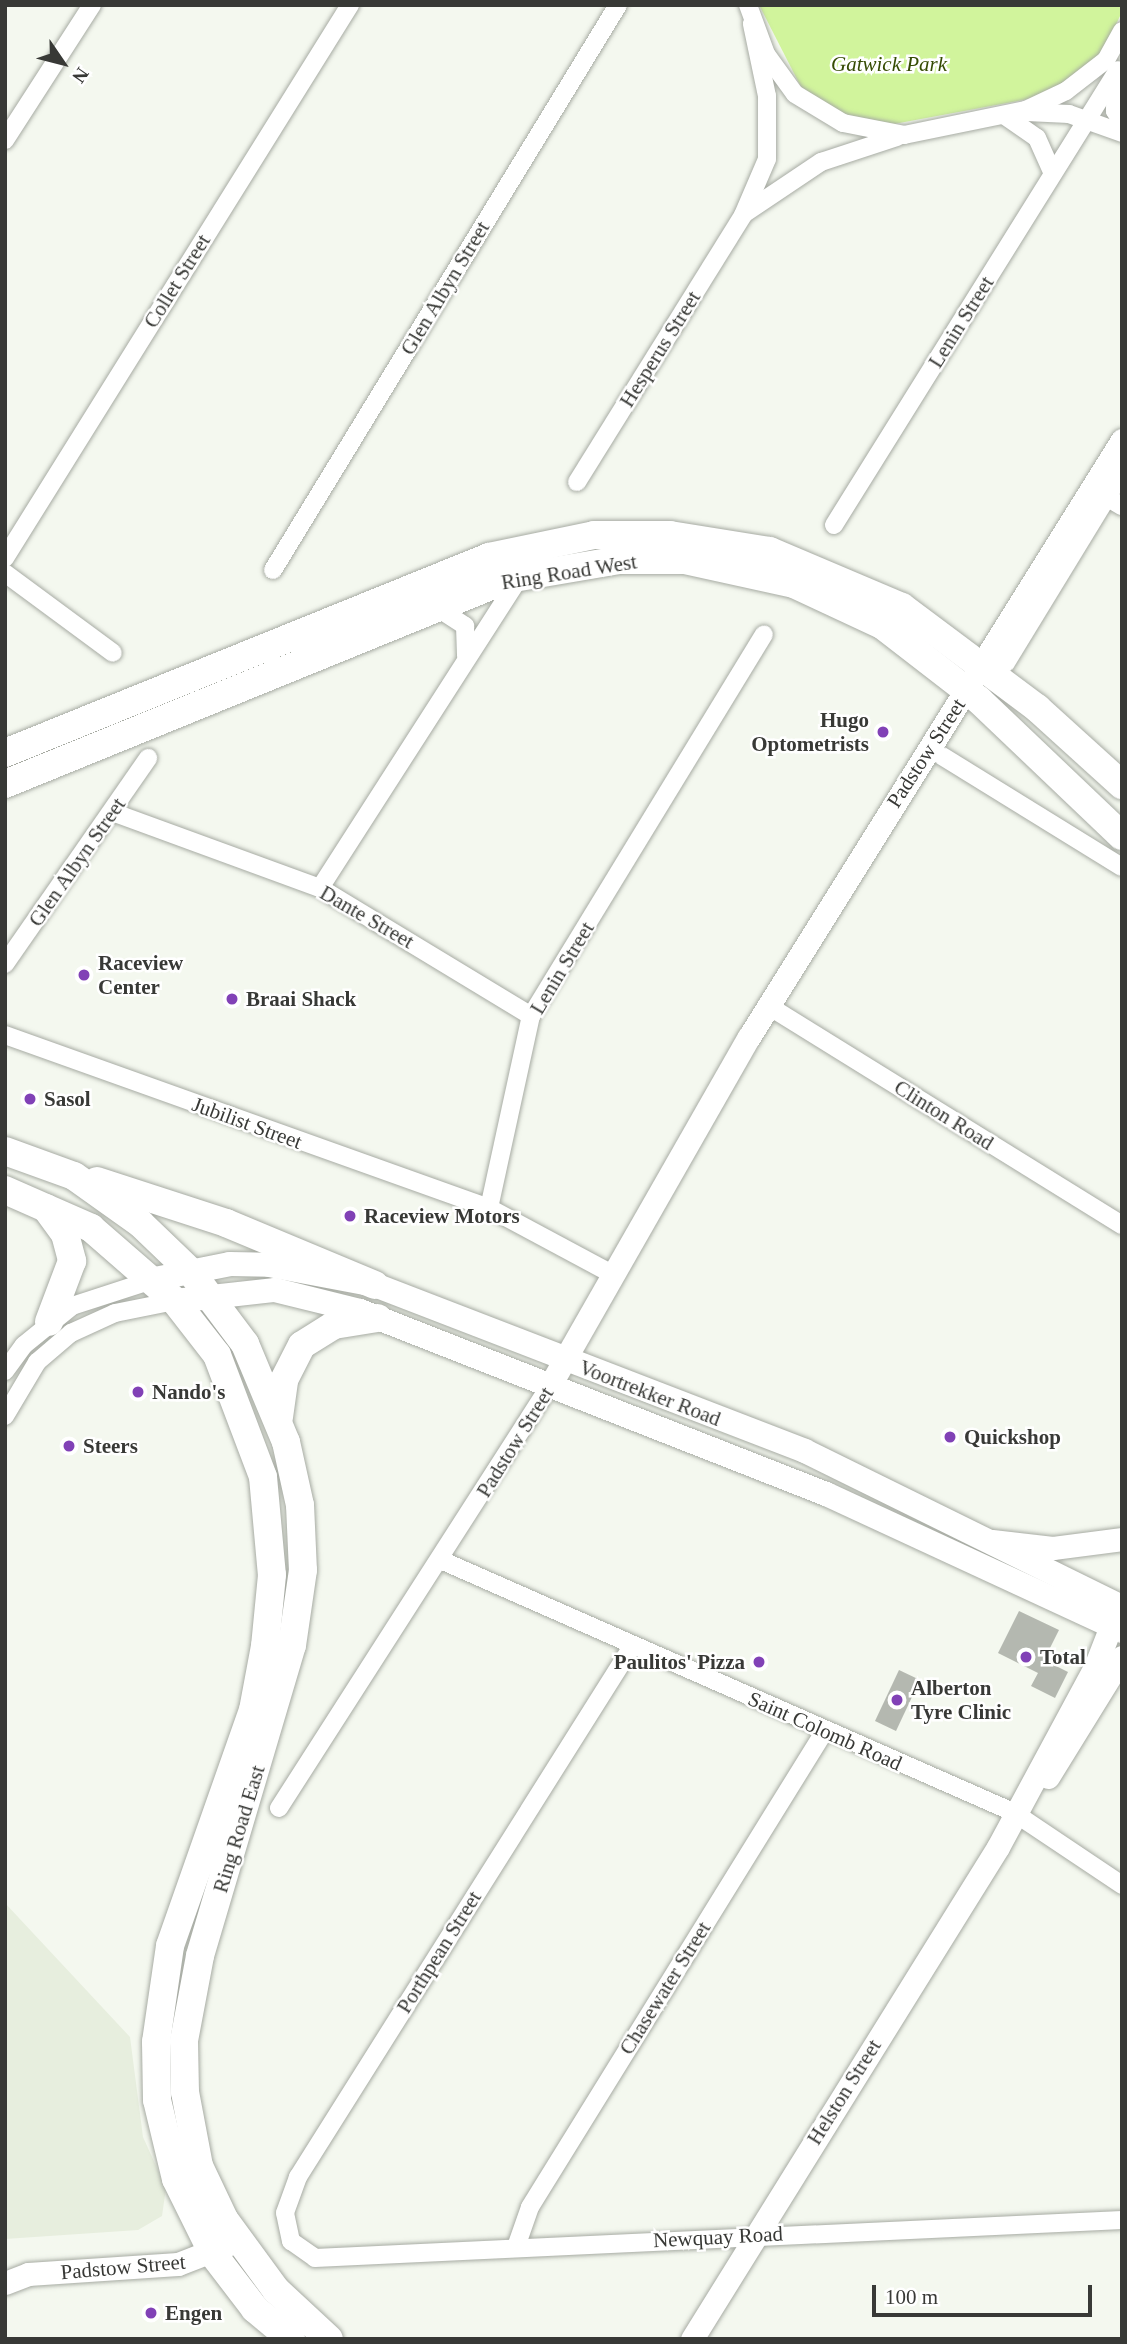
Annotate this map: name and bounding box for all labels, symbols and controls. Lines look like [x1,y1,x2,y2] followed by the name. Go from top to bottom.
[28,28,98,98] north arrow
[831,51,947,77] park label: Gatwick Park
[68,64,93,87] text: N
[395,216,495,360] street label: Glen Albyn Street
[138,230,216,332] street label: Collet Street
[923,272,999,372] street label: Lenin Street
[614,286,706,412] street label: Hesperus Street
[499,549,639,595] street label: Ring Road West
[881,694,971,812] street label: Padstow Street
[751,707,869,757] place label: Hugo Optometrists
[875,724,891,740] marker: Hugo Optometrists
[23,792,131,932] street label: Glen Albyn Street
[316,880,418,954] street label: Dante Street
[525,917,599,1019] street label: Lenin Street
[98,950,183,1000] place label: Raceview Center
[76,967,92,983] marker: Raceview Center
[246,986,356,1012] place label: Braai Shack
[224,991,240,1007] marker: Braai Shack
[890,1074,998,1156] street label: Clinton Road
[44,1086,91,1112] place label: Sasol
[22,1091,38,1107] marker: Sasol
[189,1092,305,1154] street label: Jubilist Street
[364,1203,520,1229] place label: Raceview Motors
[342,1208,358,1224] marker: Raceview Motors
[576,1354,724,1432] street label: Voortrekker Road
[152,1379,226,1405] place label: Nando's
[471,1382,559,1502] street label: Padstow Street
[130,1384,146,1400] marker: Nando's
[964,1424,1061,1450] place label: Quickshop
[942,1429,958,1445] marker: Quickshop
[83,1433,138,1459] place label: Steers
[61,1438,77,1454] marker: Steers
[1040,1644,1086,1670] place label: Total
[614,1649,745,1675] place label: Paulitos' Pizza
[1018,1649,1034,1665] marker: Total
[751,1654,767,1670] marker: Paulitos' Pizza
[911,1675,1011,1725] place label: Alberton Tyre Clinic
[744,1686,906,1776] street label: Saint Colomb Road
[889,1692,905,1708] marker: Alberton Tyre Clinic
[208,1762,270,1896] street label: Ring Road East
[391,1886,487,2018] street label: Porthpean Street
[614,1917,716,2059] street label: Chasewater Street
[802,2035,886,2149] street label: Helston Street
[652,2221,784,2253] street label: Newquay Road
[59,2249,187,2285] street label: Padstow Street
[875,2270,1096,2314] scale bar
[885,2285,938,2309] text: 100 m
[165,2300,222,2326] place label: Engen
[143,2305,159,2321] marker: Engen

